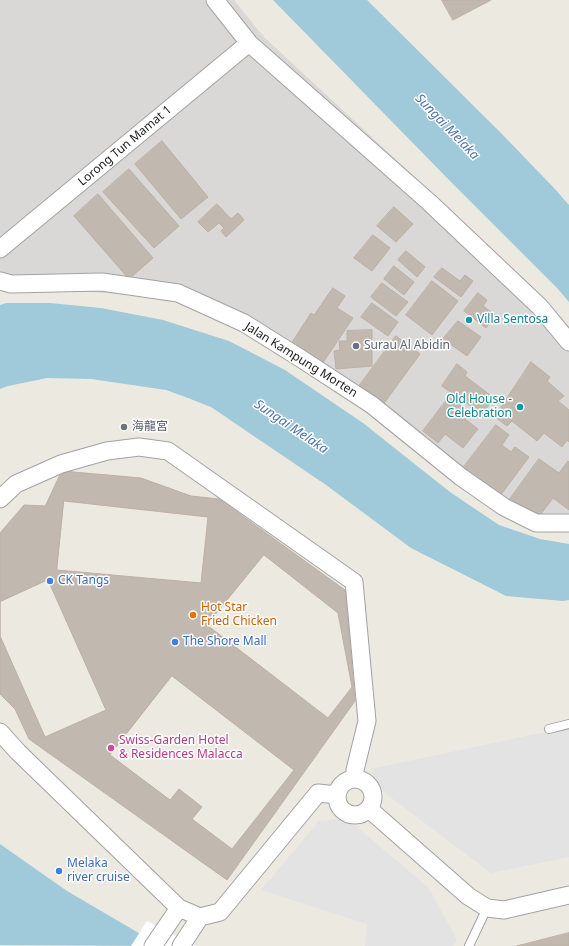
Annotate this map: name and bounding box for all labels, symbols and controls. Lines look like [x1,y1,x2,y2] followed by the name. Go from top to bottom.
[412,91,482,163] water label: Sungai Melaka
[75,103,175,189] street label: Lorong Tun Mamat 1
[477,313,548,327] place label: Villa Sentosa
[464,315,474,325] marker: Villa Sentosa
[242,319,360,401] street label: Jalan Kampung Morten
[364,339,450,353] place label: Surau Al Abidin
[351,341,361,351] marker: Surau Al Abidin
[446,393,512,421] place label: Old House - Celebration
[251,397,331,457] water label: Sungai Melaka
[515,402,525,412] marker: Old House - Celebration
[132,420,168,434] place label: 海龍宮
[119,422,129,432] marker: 海龍宮
[58,574,109,588] place label: CK Tangs
[45,576,55,586] marker: CK Tangs
[201,601,277,629] place label: Hot Star Fried Chicken
[188,610,198,620] marker: Hot Star Fried Chicken
[183,635,267,649] place label: The Shore Mall
[170,637,180,647] marker: The Shore Mall
[119,734,243,762] place label: Swiss-Garden Hotel & Residences Malacca
[106,743,116,753] marker: Swiss-Garden Hotel & Residences Malacca
[67,857,130,885] place label: Melaka river cruise
[54,866,64,876] marker: Melaka river cruise

